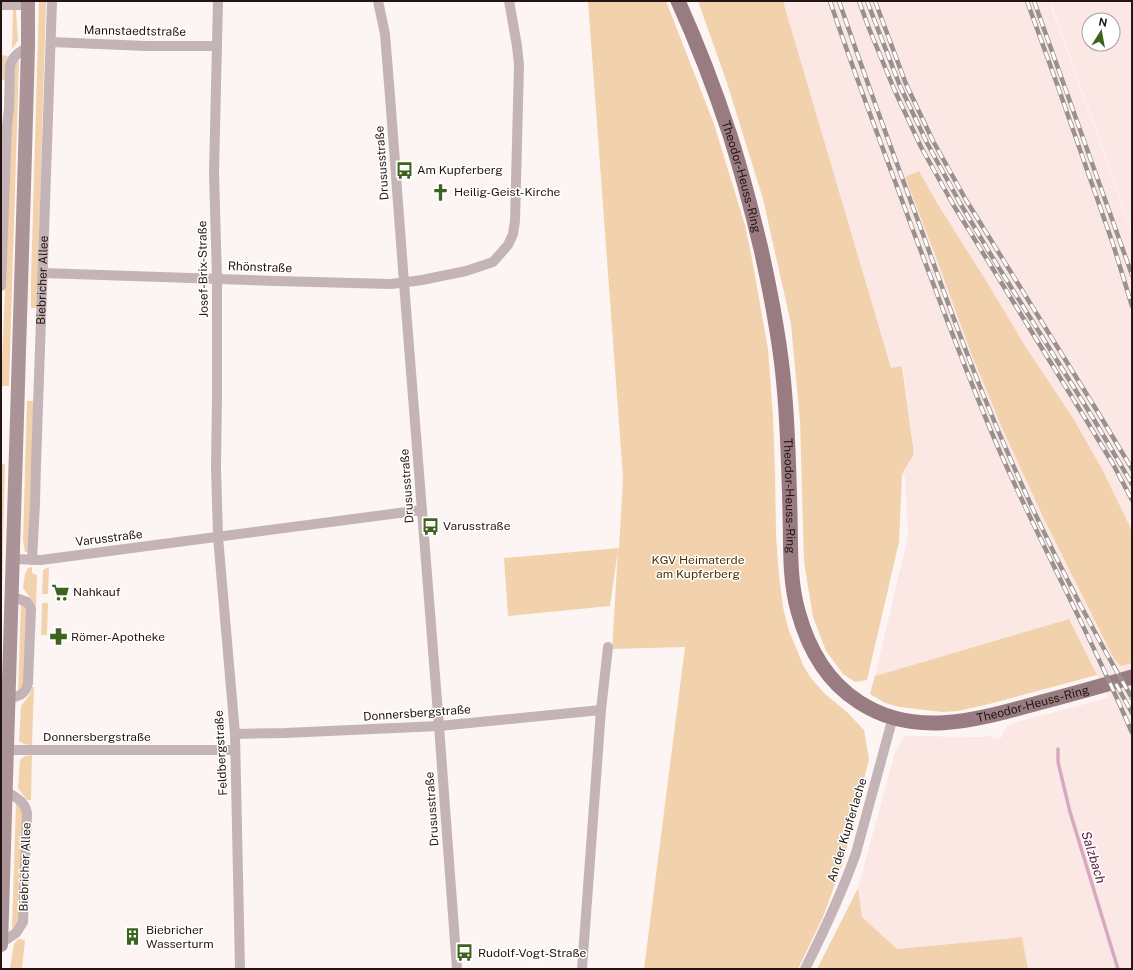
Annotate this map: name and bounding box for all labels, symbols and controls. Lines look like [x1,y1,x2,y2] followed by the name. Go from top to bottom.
[1081,12,1121,52] north arrow
[1098,15,1108,29] text: N
[84,23,187,39] street label: Mannstaedtstraße
[719,119,764,234] street label: Theodor-Heuss-Ring
[372,125,392,201] street label: Drususstraße
[394,160,414,180] bus stop icon: Am Kupferberg
[417,163,503,177] place label: Am Kupferberg
[431,182,451,202] church icon: Heilig-Geist-Kirche
[454,185,561,199] place label: Heilig-Geist-Kirche
[195,220,211,318] street label: Josef-Brix-Straße
[34,235,51,325] street label: Biebricher Allee
[228,259,293,275] street label: Rhönstraße
[781,438,798,554] street label: Theodor-Heuss-Ring
[397,448,417,524] street label: Drususstraße
[420,516,440,536] bus stop icon: Varusstraße
[443,519,511,533] place label: Varusstraße
[75,527,144,549] street label: Varusstraße
[651,553,745,581] park label: KGV Heimaterde am Kupferberg
[50,582,70,602] supermarket icon: Nahkauf
[73,585,121,599] place label: Nahkauf
[48,627,68,647] pharmacy icon: Römer-Apotheke
[71,630,165,644] place label: Römer-Apotheke
[975,683,1091,725] street label: Theodor-Heuss-Ring
[363,702,471,724] street label: Donnersbergstraße
[212,710,230,796] street label: Feldbergstraße
[43,730,151,744] street label: Donnersbergstraße
[422,771,442,847] street label: Drususstraße
[825,776,870,884] street label: An der Kupferlache
[16,822,34,912] street label: Biebricher Allee
[1078,829,1109,885] water label: Salzbach
[146,923,214,951] place label: Biebricher Wasserturm
[123,927,143,947] building icon: Biebricher Wasserturm
[455,943,475,963] bus stop icon: Rudolf-Vogt-Straße
[478,946,587,960] place label: Rudolf-Vogt-Straße

